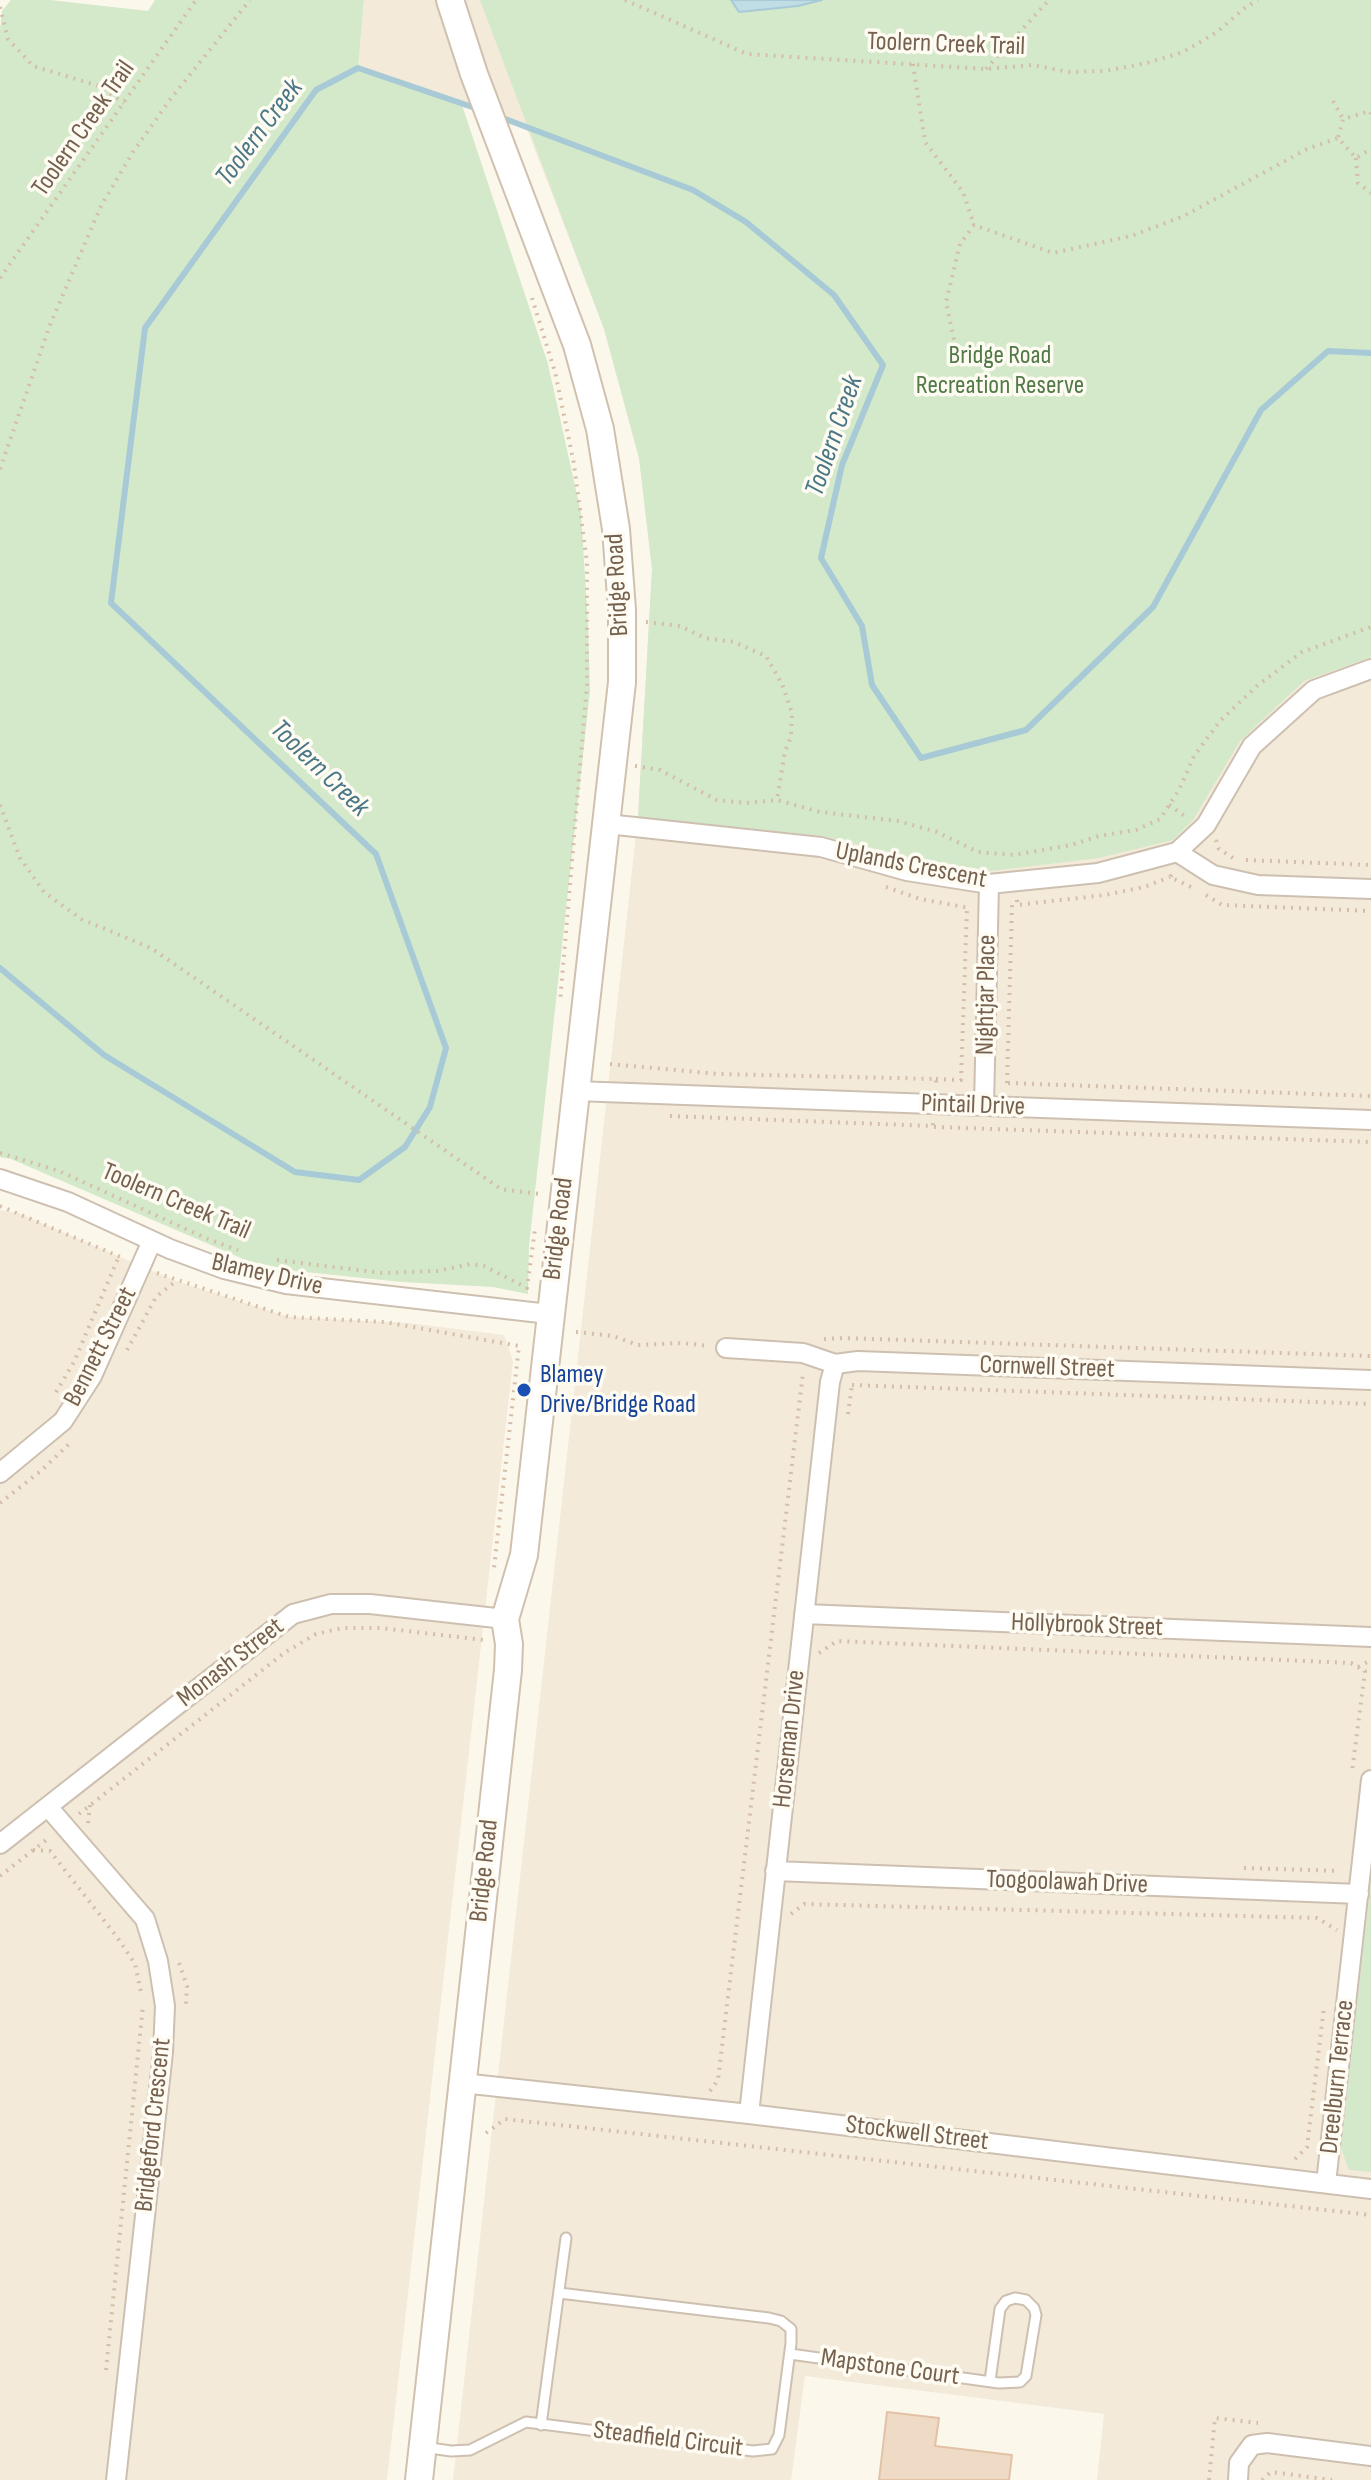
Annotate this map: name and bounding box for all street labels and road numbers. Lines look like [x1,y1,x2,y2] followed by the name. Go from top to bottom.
[866,27,1026,63] street label: Toolern Creek Trail
[26,55,142,203] street label: Toolern Creek Trail
[600,533,636,637] street label: Bridge Road
[833,836,989,896] street label: Uplands Crescent
[970,934,1004,1056] street label: Nightjar Place
[920,1089,1026,1123] street label: Pintail Drive
[97,1157,255,1247] street label: Toolern Creek Trail
[537,1176,581,1282] street label: Bridge Road
[208,1247,326,1303] street label: Blamey Drive
[58,1282,144,1412] street label: Bennett Street
[979,1350,1115,1386] street label: Cornwell Street
[1010,1608,1164,1644] street label: Hollybrook Street
[171,1612,291,1714] street label: Monash Street
[767,1669,813,1809] street label: Horseman Drive
[464,1818,506,1924] street label: Bridge Road
[986,1865,1148,1901] street label: Toogoolawah Drive
[1314,1999,1362,2155] street label: Dreelburn Terrace
[129,2037,179,2213] street label: Bridgeford Crescent
[844,2110,990,2158] street label: Stockwell Street
[819,2343,961,2393] street label: Mapstone Court
[592,2415,744,2465] street label: Steadfield Circuit

